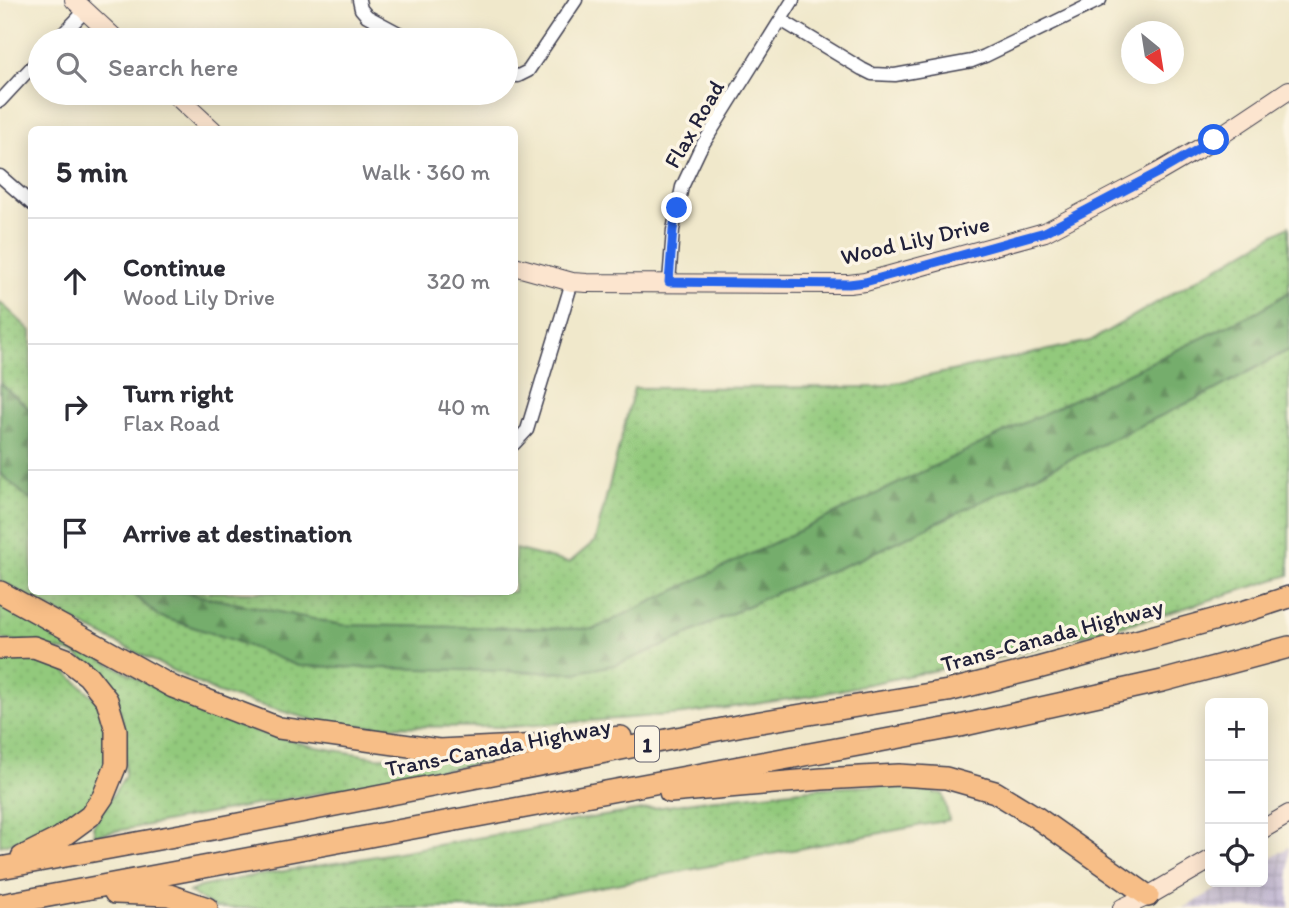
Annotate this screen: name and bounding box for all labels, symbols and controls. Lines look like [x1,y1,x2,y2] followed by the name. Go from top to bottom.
[1121,21,1184,84] north arrow
[28,28,518,105] search box
[52,48,90,86] icon: search
[108,51,238,83] text: Search here
[658,75,731,173] street label: Flax Road
[1198,124,1229,155] route start
[56,153,127,190] text: 5 min
[362,158,490,186] text: Walk · 360 m
[661,192,692,223] route end
[838,209,992,271] street label: Wood Lily Drive
[123,251,226,283] text: Continue
[56,262,94,300] icon: ahead
[427,267,490,295] text: 320 m
[123,283,275,311] text: Wood Lily Drive
[123,377,234,409] text: Turn right
[56,388,94,426] icon: right
[437,393,490,421] text: 40 m
[123,409,220,437] text: Flax Road
[56,514,94,552] icon: arrive
[123,517,352,549] text: Arrive at destination
[938,592,1166,678] street label: Trans-Canada Highway
[1205,698,1268,887] map controls
[1205,698,1268,761] button: +
[383,711,613,783] street label: Trans-Canada Highway
[635,726,659,762] road number: 1
[1205,761,1268,824] button: −
[1205,824,1268,887] button: locate

